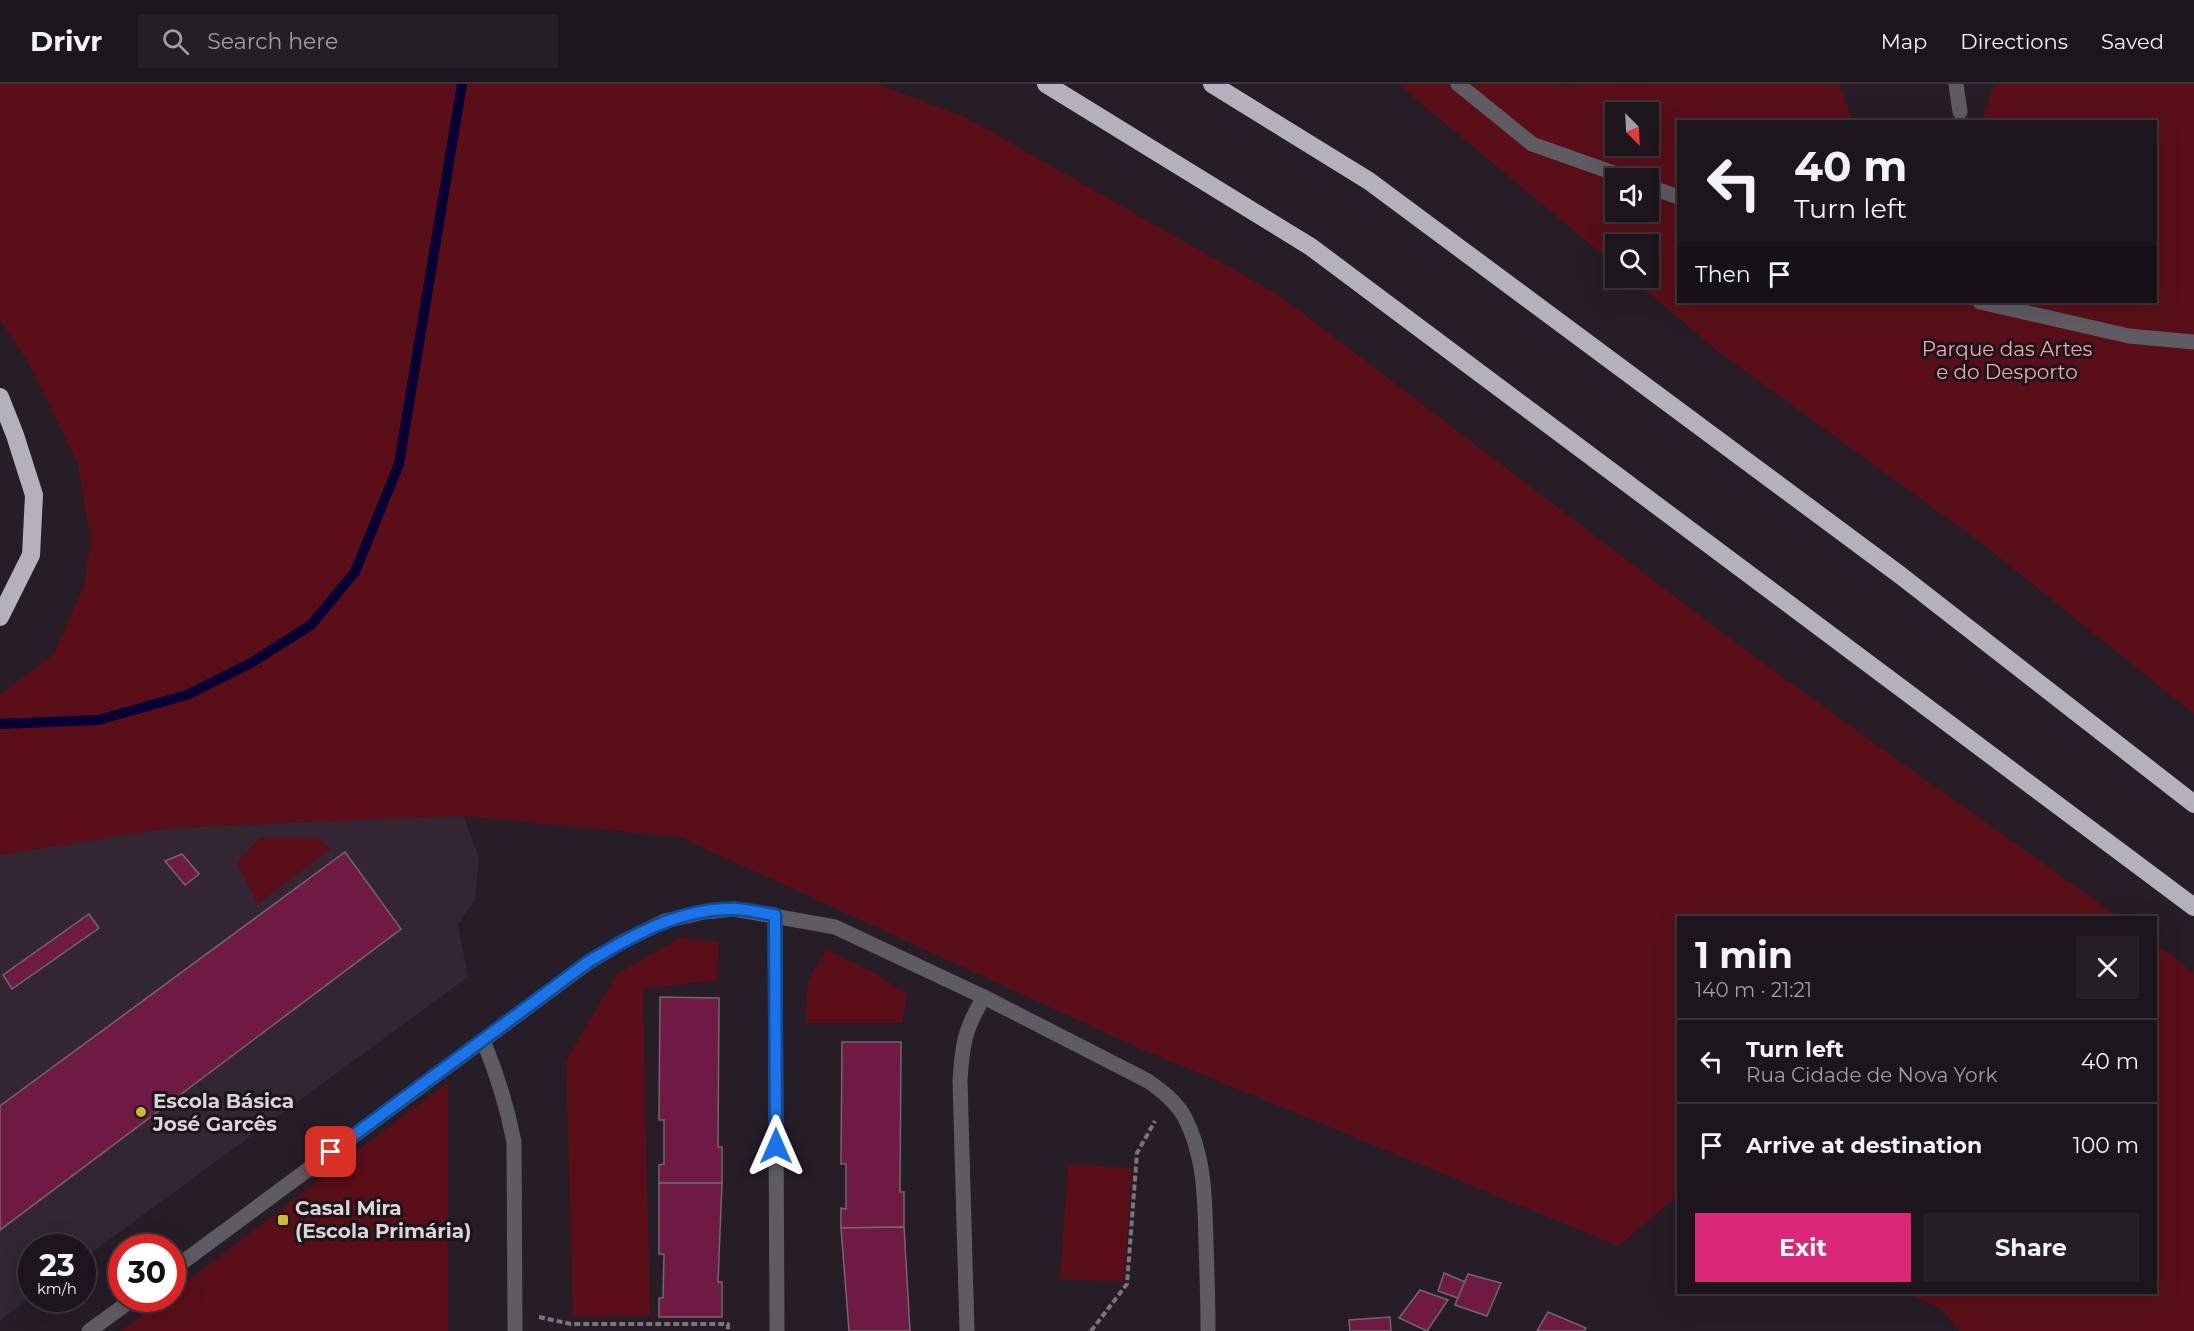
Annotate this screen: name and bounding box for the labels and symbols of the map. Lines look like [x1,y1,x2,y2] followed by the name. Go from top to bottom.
[1605,102,1659,156] north arrow
[1922,337,2093,384] park label: Parque das Artes e do Desporto
[152,1089,294,1136] place label: Escola Básica José Garcês
[134,1105,148,1119] marker: Escola Básica José Garcês
[744,1114,808,1178] position arrow
[305,1126,356,1177] pin
[295,1196,471,1243] place label: Casal Mira (Escola Primária)
[276,1213,290,1227] marker: Casal Mira (Escola Primária)
[108,1234,186,1312] speed limit sign: 30

